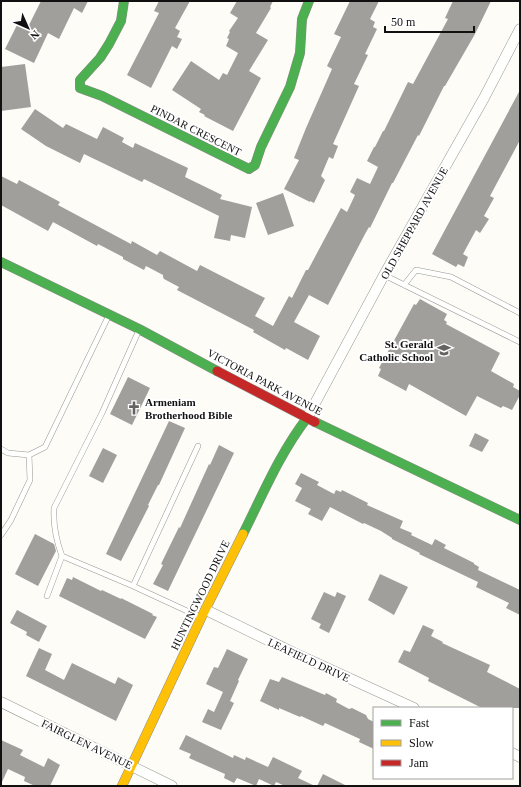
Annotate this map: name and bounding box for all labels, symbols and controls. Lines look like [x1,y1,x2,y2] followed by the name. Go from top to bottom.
[8,8,48,48] north arrow
[385,8,474,34] scale bar
[391,15,416,29] text: 50 m
[28,28,42,42] text: N
[149,102,243,158] street label: PINDAR CRESCENT
[378,165,450,281] street label: OLD SHEPPARD AVENUE
[359,338,433,363] place label: St. Gerald Catholic School
[436,342,452,358] school or university icon: St. Gerald Catholic School
[205,346,325,418] street label: VICTORIA PARK AVENUE
[145,396,233,421] place label: Armeniam Brotherhood Bible
[126,400,142,416] church icon: Armeniam Brotherhood Bible
[168,538,232,652] street label: HUNTINGWOOD DRIVE
[266,636,352,684] street label: LEAFIELD DRIVE
[373,707,513,779] legend
[409,716,430,730] text: Fast
[40,717,135,771] street label: FAIRGLEN AVENUE
[409,736,434,750] text: Slow
[409,756,429,770] text: Jam

